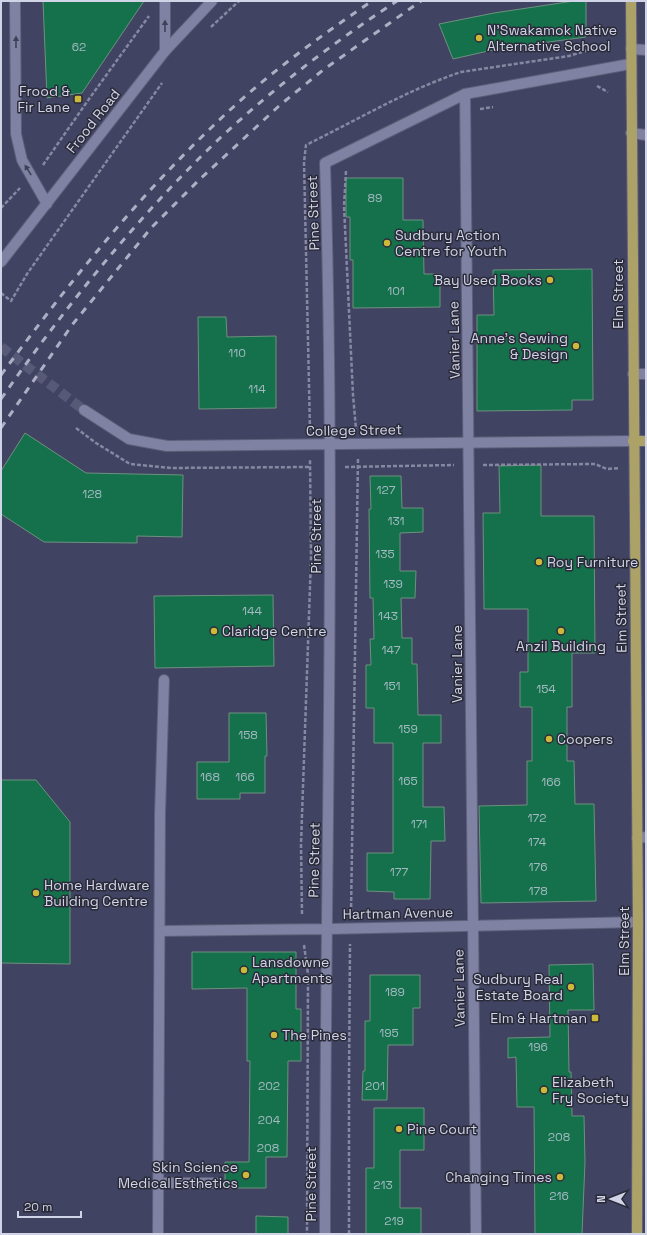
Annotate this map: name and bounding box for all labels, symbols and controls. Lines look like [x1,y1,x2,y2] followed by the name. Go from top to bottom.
[162,19,168,32] one-way arrow
[487,21,617,55] place label: N'Swakamok Native Alternative School
[474,33,484,43] marker: N'Swakamok Native Alternative School
[12,36,19,48] one-way arrow
[72,39,86,55] house number: 62
[18,82,71,116] place label: Frood & Fir Lane
[62,85,124,157] street label: Frood Road
[73,94,83,104] marker: Frood & Fir Lane
[24,165,32,175] one-way arrow
[303,175,323,251] street label: Pine Street
[368,190,382,206] house number: 89
[395,226,507,260] place label: Sudbury Action Centre for Youth
[382,238,392,248] marker: Sudbury Action Centre for Youth
[609,259,627,329] street label: Elm Street
[434,271,542,289] place label: Bay Used Books
[545,275,555,285] marker: Bay Used Books
[387,283,405,299] house number: 101
[444,301,464,379] street label: Vanier Lane
[471,329,568,363] place label: Anne's Sewing & Design
[571,341,581,351] marker: Anne's Sewing & Design
[228,345,246,361] house number: 110
[248,381,266,397] house number: 114
[306,420,402,440] street label: College Street
[377,482,396,498] house number: 127
[82,486,102,502] house number: 128
[307,498,325,574] street label: Pine Street
[387,513,405,529] house number: 131
[375,546,395,562] house number: 135
[547,553,638,571] place label: Roy Furniture
[534,557,544,567] marker: Roy Furniture
[383,576,403,592] house number: 139
[611,583,631,653] street label: Elm Street
[242,603,263,619] house number: 144
[378,608,398,624] house number: 143
[222,622,326,640] place label: Claridge Centre
[448,625,466,703] street label: Vanier Lane
[209,626,219,636] marker: Claridge Centre
[556,626,566,636] marker: Anzil Building
[516,637,606,655] place label: Anzil Building
[382,642,401,658] house number: 147
[383,678,401,694] house number: 151
[536,681,556,697] house number: 154
[398,721,418,737] house number: 159
[238,727,258,743] house number: 158
[557,730,613,748] place label: Coopers
[544,734,554,744] marker: Coopers
[200,769,220,785] house number: 168
[235,769,255,785] house number: 166
[398,773,418,789] house number: 165
[541,774,561,790] house number: 166
[528,810,546,826] house number: 172
[411,816,427,832] house number: 171
[304,822,324,898] street label: Pine Street
[528,834,547,850] house number: 174
[528,859,548,875] house number: 176
[390,864,409,880] house number: 177
[44,876,150,910] place label: Home Hardware Building Centre
[528,883,548,899] house number: 178
[31,888,41,898] marker: Home Hardware Building Centre
[343,903,453,923] street label: Hartman Avenue
[615,906,633,976] street label: Elm Street
[449,949,469,1027] street label: Vanier Lane
[252,953,332,987] place label: Lansdowne Apartments
[239,965,249,975] marker: Lansdowne Apartments
[473,970,563,1004] place label: Sudbury Real Estate Board
[566,982,576,992] marker: Sudbury Real Estate Board
[385,984,405,1000] house number: 189
[490,1009,587,1027] place label: Elm & Hartman
[590,1013,600,1023] marker: Elm & Hartman
[379,1025,399,1041] house number: 195
[282,1026,347,1044] place label: The Pines
[269,1030,279,1040] marker: The Pines
[528,1039,548,1055] house number: 196
[552,1073,629,1107] place label: Elizabeth Fry Society
[258,1078,280,1094] house number: 202
[365,1078,385,1094] house number: 201
[539,1085,549,1095] marker: Elizabeth Fry Society
[258,1112,281,1128] house number: 204
[407,1120,477,1138] place label: Pine Court
[394,1124,404,1134] marker: Pine Court
[548,1129,570,1145] house number: 208
[257,1140,279,1156] house number: 208
[302,1146,320,1222] street label: Pine Street
[118,1158,238,1192] place label: Skin Science Medical Esthetics
[445,1168,552,1186] place label: Changing Times
[241,1170,251,1180] marker: Skin Science Medical Esthetics
[555,1172,565,1182] marker: Changing Times
[373,1177,393,1193] house number: 213
[591,1179,631,1219] north arrow
[549,1188,569,1204] house number: 216
[18,1193,81,1219] scale bar
[594,1195,608,1203] text: N
[24,1199,52,1215] text: 20 m
[384,1213,404,1229] house number: 219

